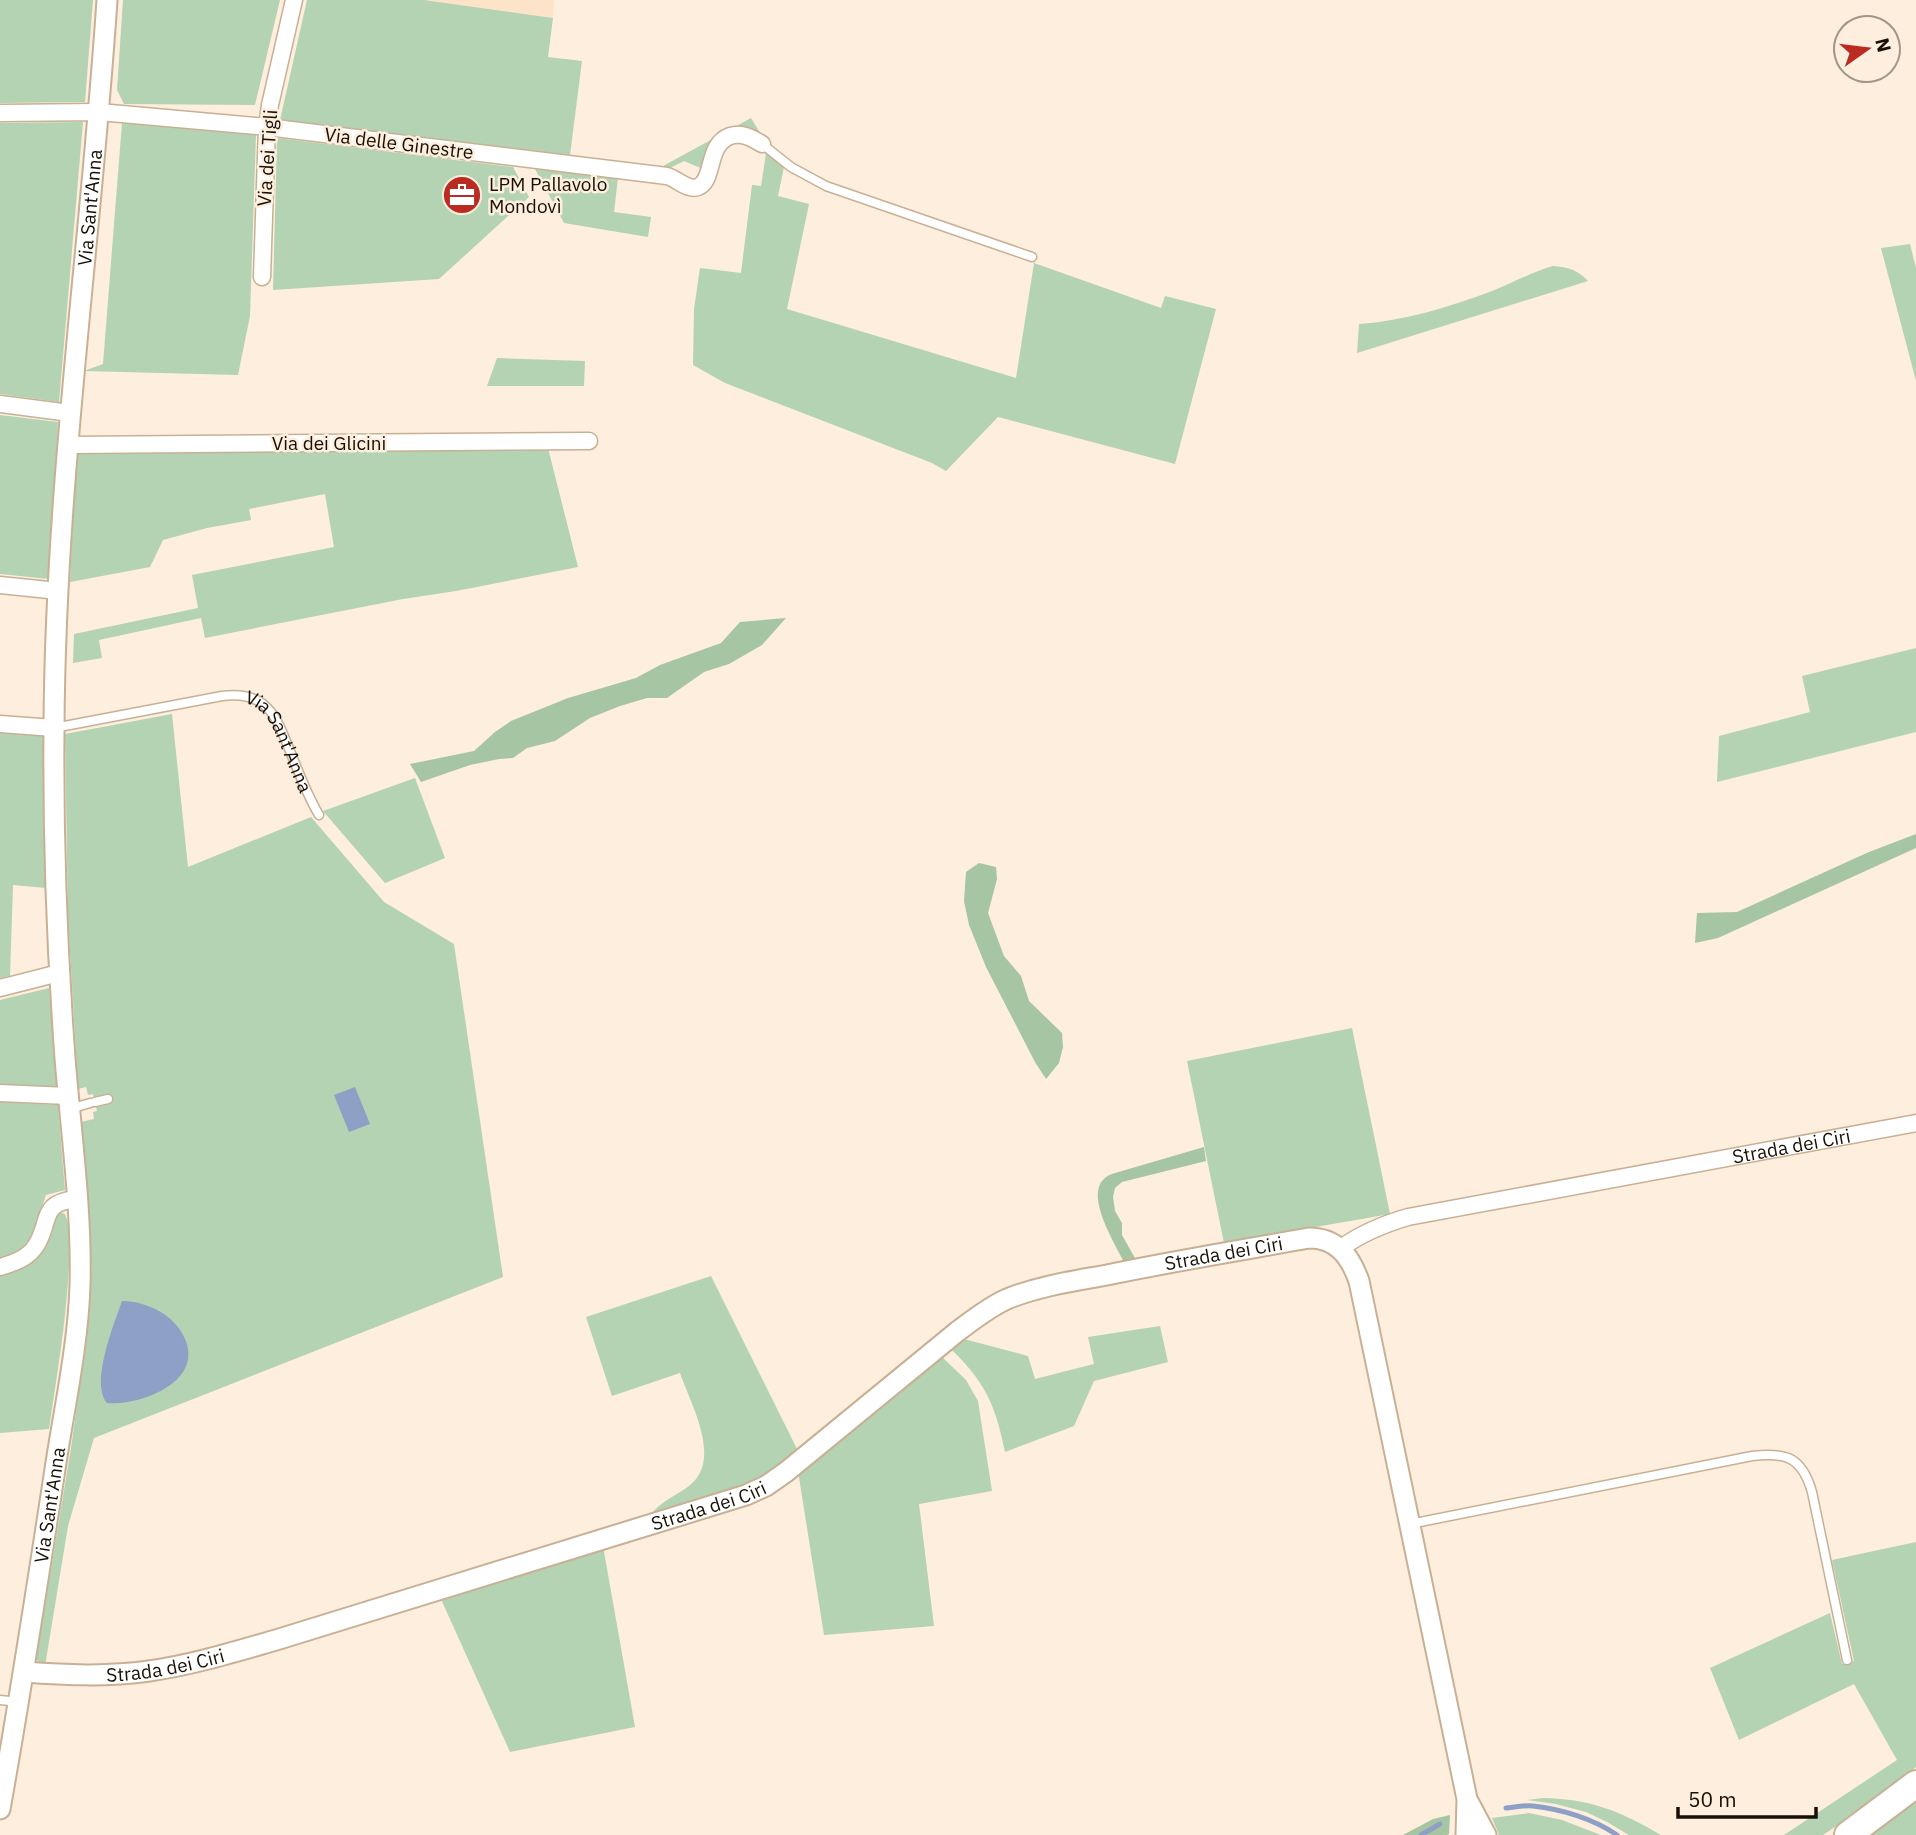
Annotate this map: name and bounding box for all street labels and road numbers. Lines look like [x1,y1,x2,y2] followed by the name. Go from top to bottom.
[252,109,282,207] street label: Via dei Tigli
[323,122,475,164] street label: Via delle Ginestre
[72,148,107,267] street label: Via Sant'Anna
[272,431,386,455] street label: Via dei Glicini
[242,685,318,796] street label: Via Sant'Anna
[1730,1123,1852,1169] street label: Strada dei Ciri
[1163,1231,1285,1275] street label: Strada dei Ciri
[29,1445,70,1565] street label: Via Sant'Anna
[648,1476,770,1536] street label: Strada dei Ciri
[106,1643,227,1687] street label: Strada dei Ciri

